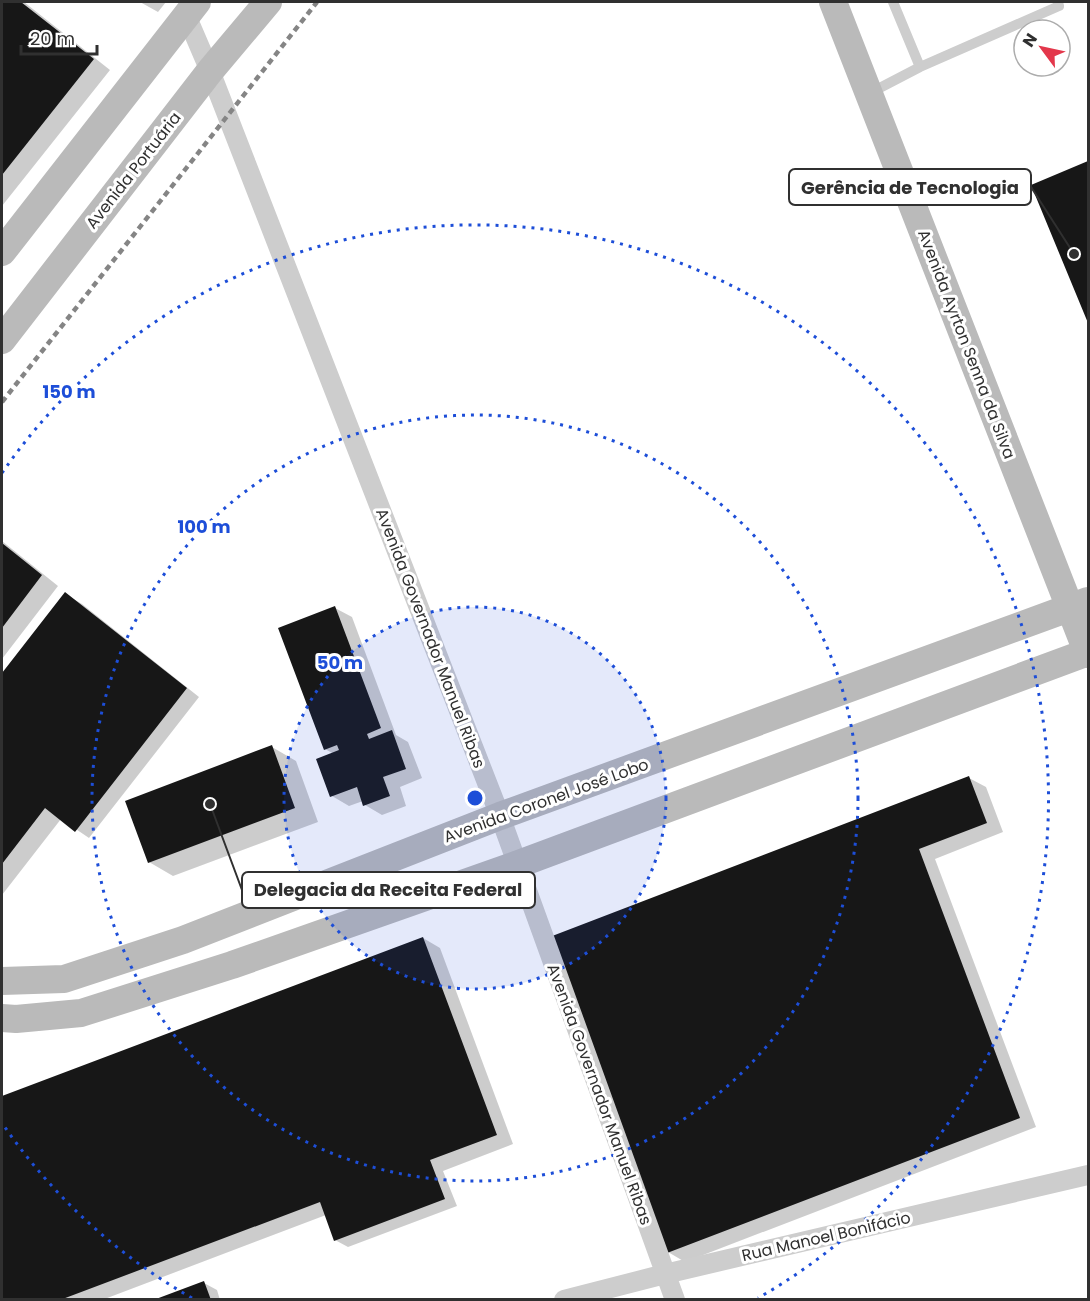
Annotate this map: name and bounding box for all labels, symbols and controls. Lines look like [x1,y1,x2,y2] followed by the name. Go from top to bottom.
[21,18,98,56] scale bar
[1012,18,1072,78] north arrow
[30,26,75,51] text: 20 m
[1017,29,1043,51] text: N
[80,107,186,234] street label: Avenida Portuária
[789,169,1031,205] callout: Gerência de Tecnologia
[801,175,1019,200] text: Gerência de Tecnologia
[912,226,1021,462] street label: Avenida Ayrton Senna da Silva
[42,379,96,404] text: 150 m
[370,505,491,771] street label: Avenida Governador Manuel Ribas
[177,514,231,539] text: 100 m
[317,650,363,675] text: 50 m
[441,753,652,848] street label: Avenida Coronel José Lobo
[465,788,485,808] centre of rings
[242,872,535,908] callout: Delegacia da Receita Federal
[254,877,522,902] text: Delegacia da Receita Federal
[541,960,658,1228] street label: Avenida Governador Manuel Ribas
[740,1206,913,1267] street label: Rua Manoel Bonifácio

